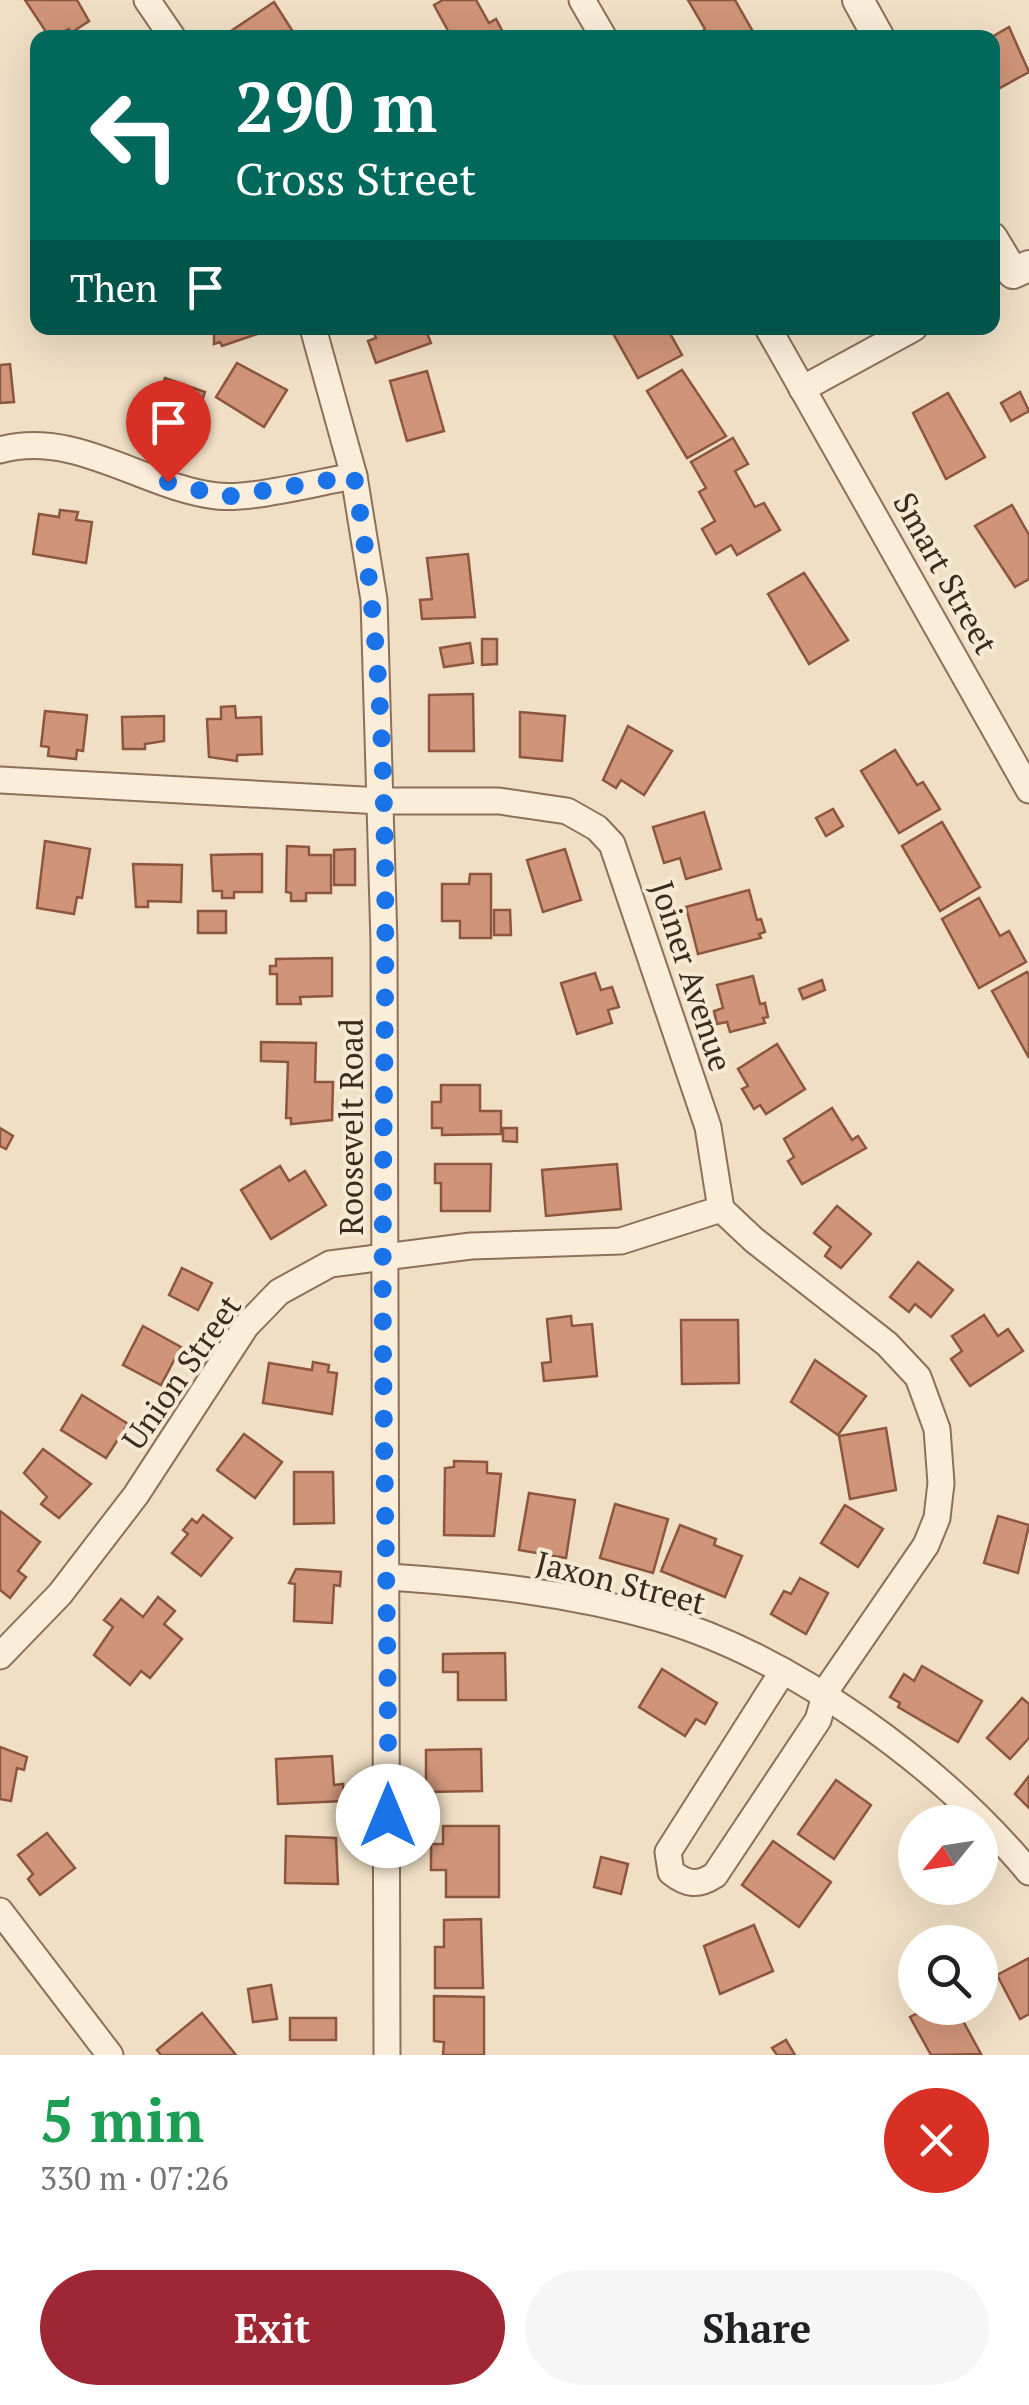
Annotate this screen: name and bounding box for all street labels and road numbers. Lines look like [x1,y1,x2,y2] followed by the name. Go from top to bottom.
[884,485,1008,661] street label: Smart Street
[642,876,742,1076] street label: Joiner Avenue
[330,1018,372,1235] street label: Roosevelt Road
[112,1286,250,1458] street label: Union Street
[532,1541,710,1623] street label: Jaxon Street

